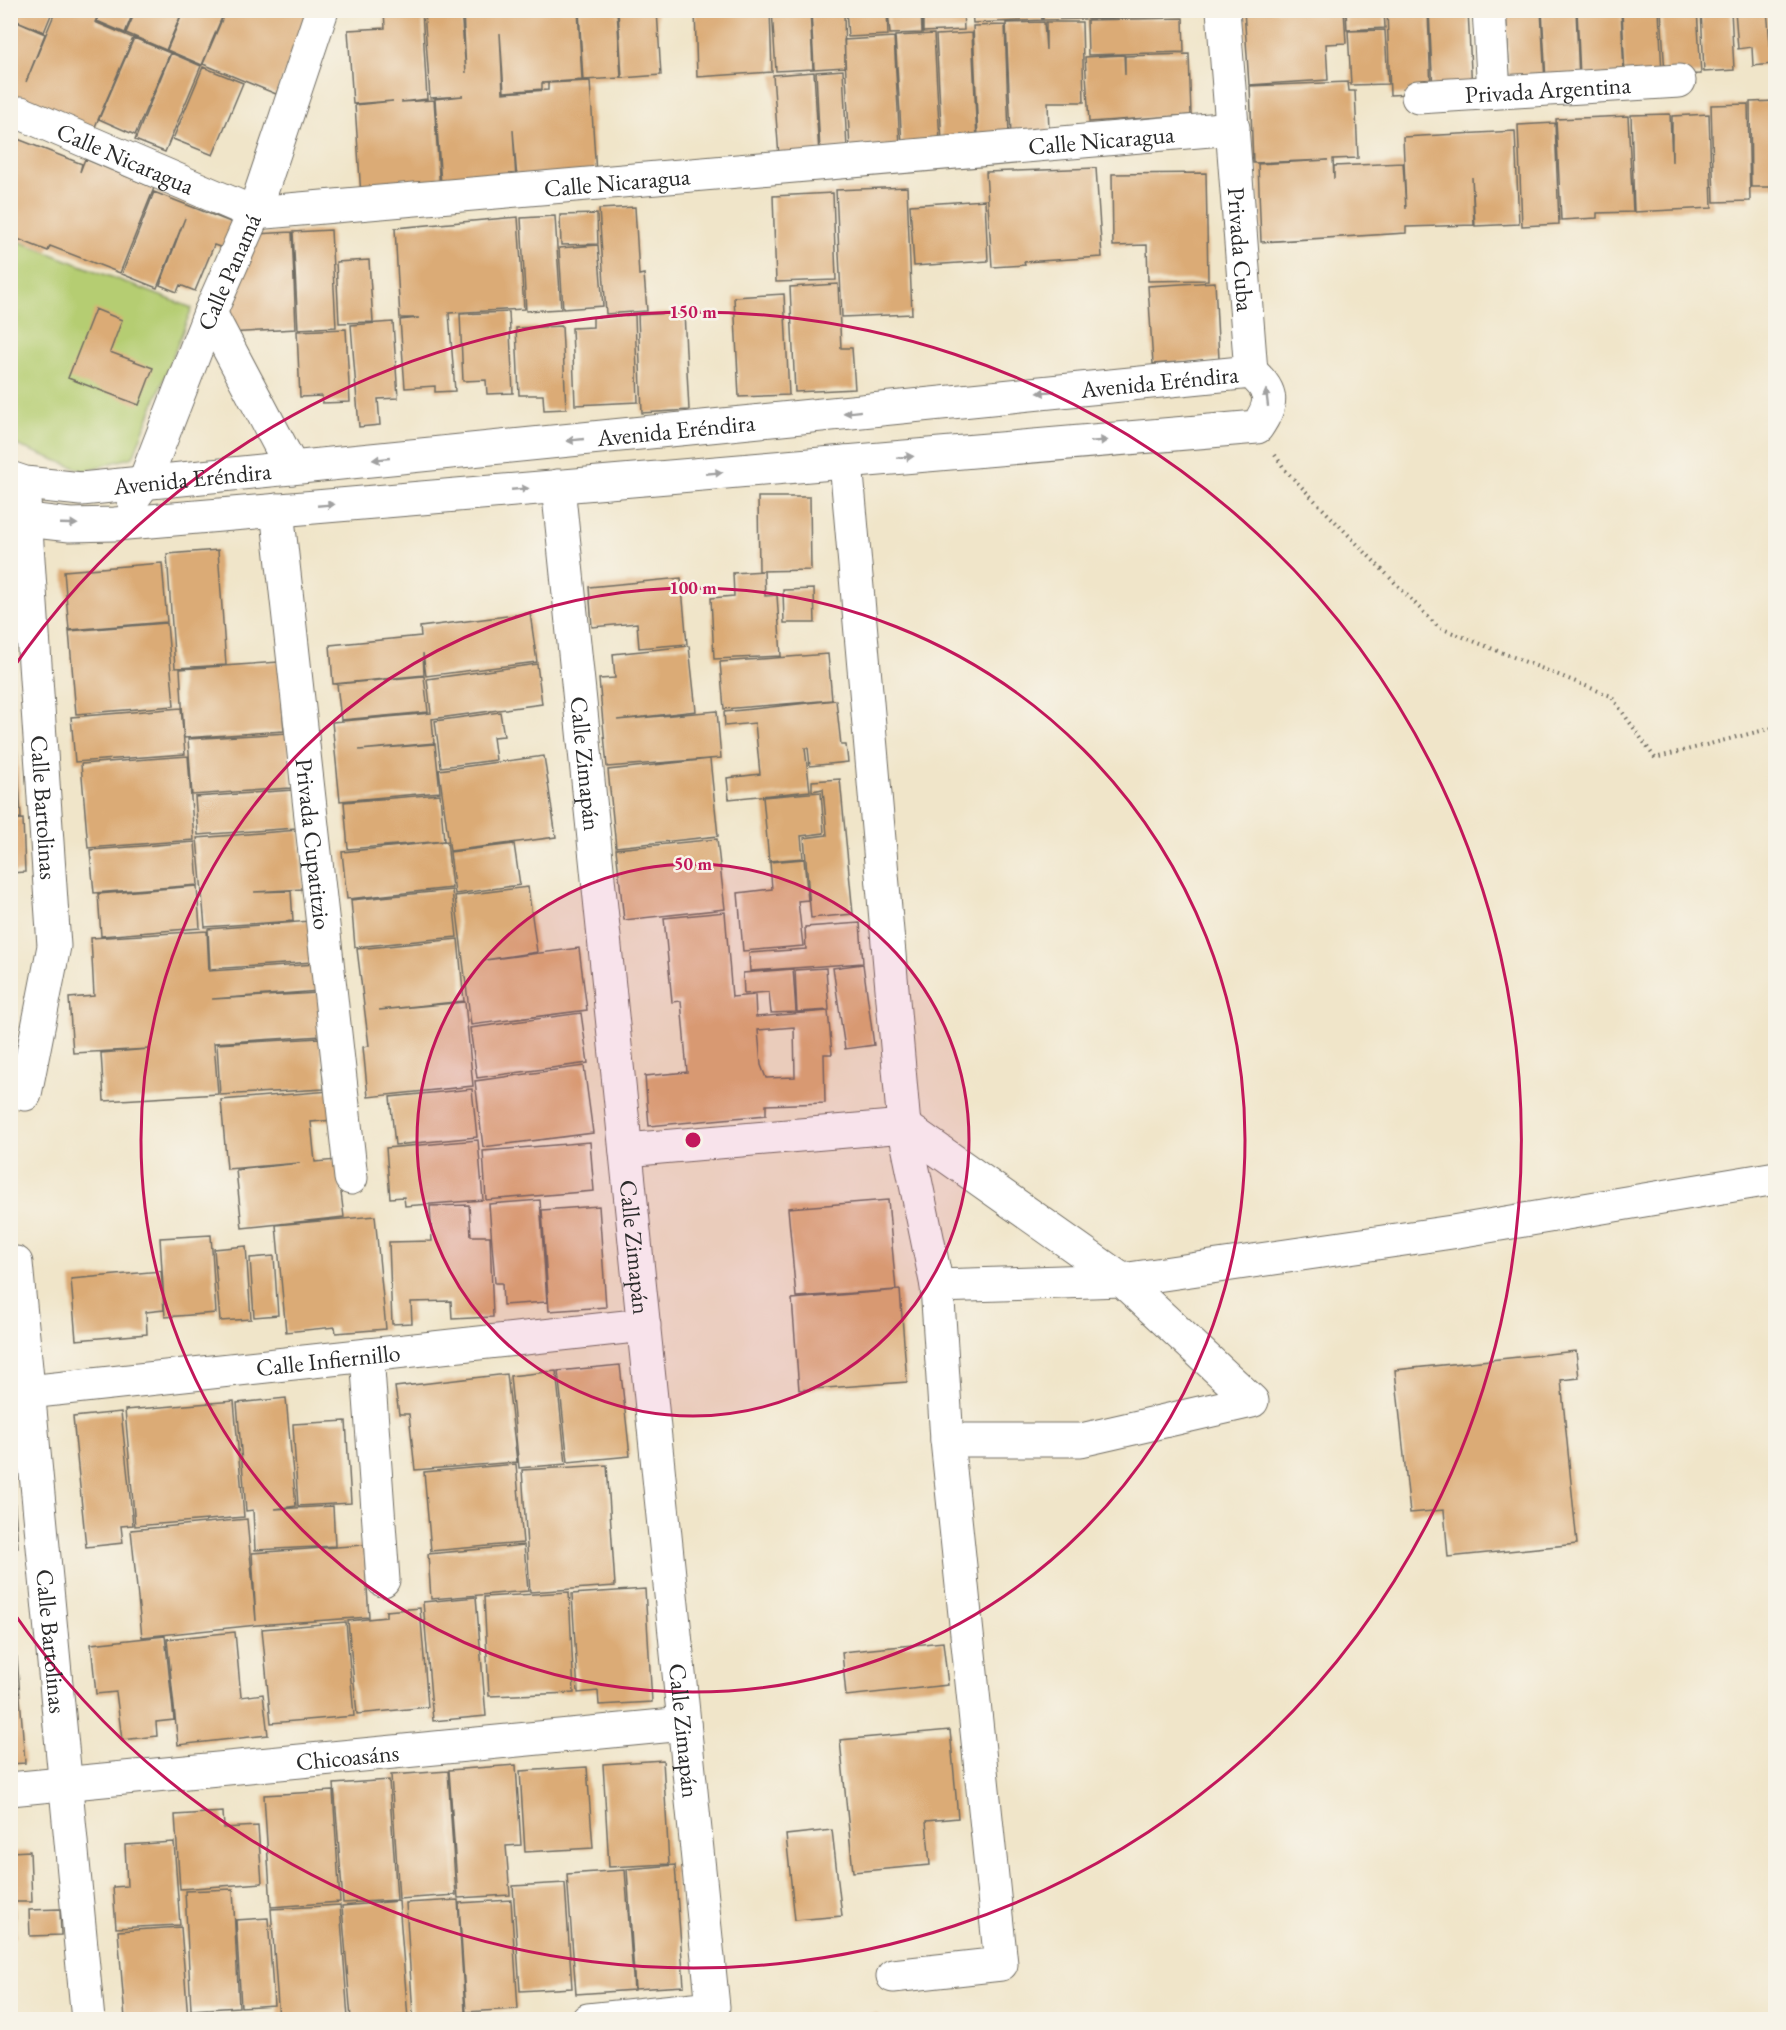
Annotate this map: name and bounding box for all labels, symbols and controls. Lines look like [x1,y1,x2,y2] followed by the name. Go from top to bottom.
[1464,68,1632,110] street label: Privada Argentina
[52,115,200,201] street label: Calle Nicaragua
[1027,118,1176,161] street label: Calle Nicaragua
[543,160,692,203] street label: Calle Nicaragua
[1221,186,1262,313] street label: Privada Cuba
[189,208,268,335] street label: Calle Panamá
[669,300,717,323] text: 150 m
[1078,358,1240,405] street label: Avenida Eréndira
[1037,387,1056,397] one-way arrow
[1262,388,1272,407] one-way arrow
[594,406,757,453] street label: Avenida Eréndira
[843,407,862,417] one-way arrow
[565,435,584,445] one-way arrow
[1089,436,1108,445] one-way arrow
[895,452,914,462] one-way arrow
[371,454,390,464] one-way arrow
[111,455,273,501] street label: Avenida Eréndira
[705,468,724,478] one-way arrow
[511,484,530,494] one-way arrow
[316,501,335,510] one-way arrow
[59,520,78,529] one-way arrow
[669,576,717,599] text: 100 m
[564,695,609,833] street label: Calle Zimapán
[24,734,65,881] street label: Calle Bartolinas
[289,757,339,932] street label: Privada Cupatitzio
[674,852,712,875] text: 50 m
[683,1130,703,1150] centre of rings
[613,1178,658,1316] street label: Calle Zimapán
[254,1336,402,1383] street label: Calle Infiernillo
[30,1568,74,1715] street label: Calle Bartolinas
[663,1662,707,1800] street label: Calle Zimapán
[294,1736,400,1777] street label: Chicoasáns

